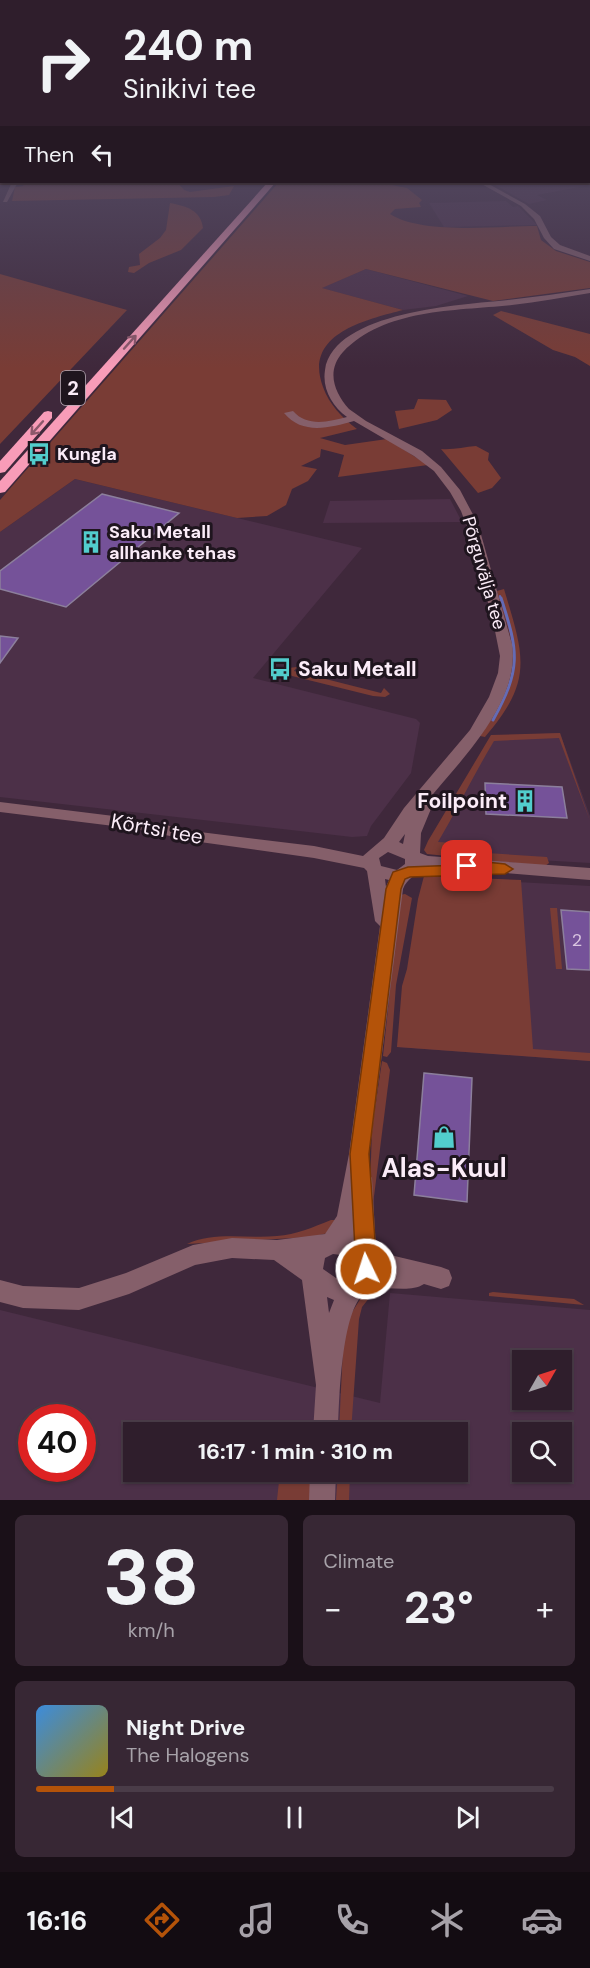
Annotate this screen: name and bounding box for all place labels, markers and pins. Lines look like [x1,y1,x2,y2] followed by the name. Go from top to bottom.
[26,441,52,467] bus stop icon: Kungla
[57,442,117,466] place label: Kungla
[109,520,236,565] place label: Saku Metall allhanke tehas
[78,529,104,555] building icon: Saku Metall allhanke tehas
[298,655,417,683] place label: Saku Metall
[267,656,293,682] bus stop icon: Saku Metall
[417,787,507,815] place label: Foilpoint
[512,788,538,814] building icon: Foilpoint
[441,840,492,891] pin
[431,1124,457,1150] shop icon: Alas-Kuul
[381,1151,507,1185] place label: Alas-Kuul

